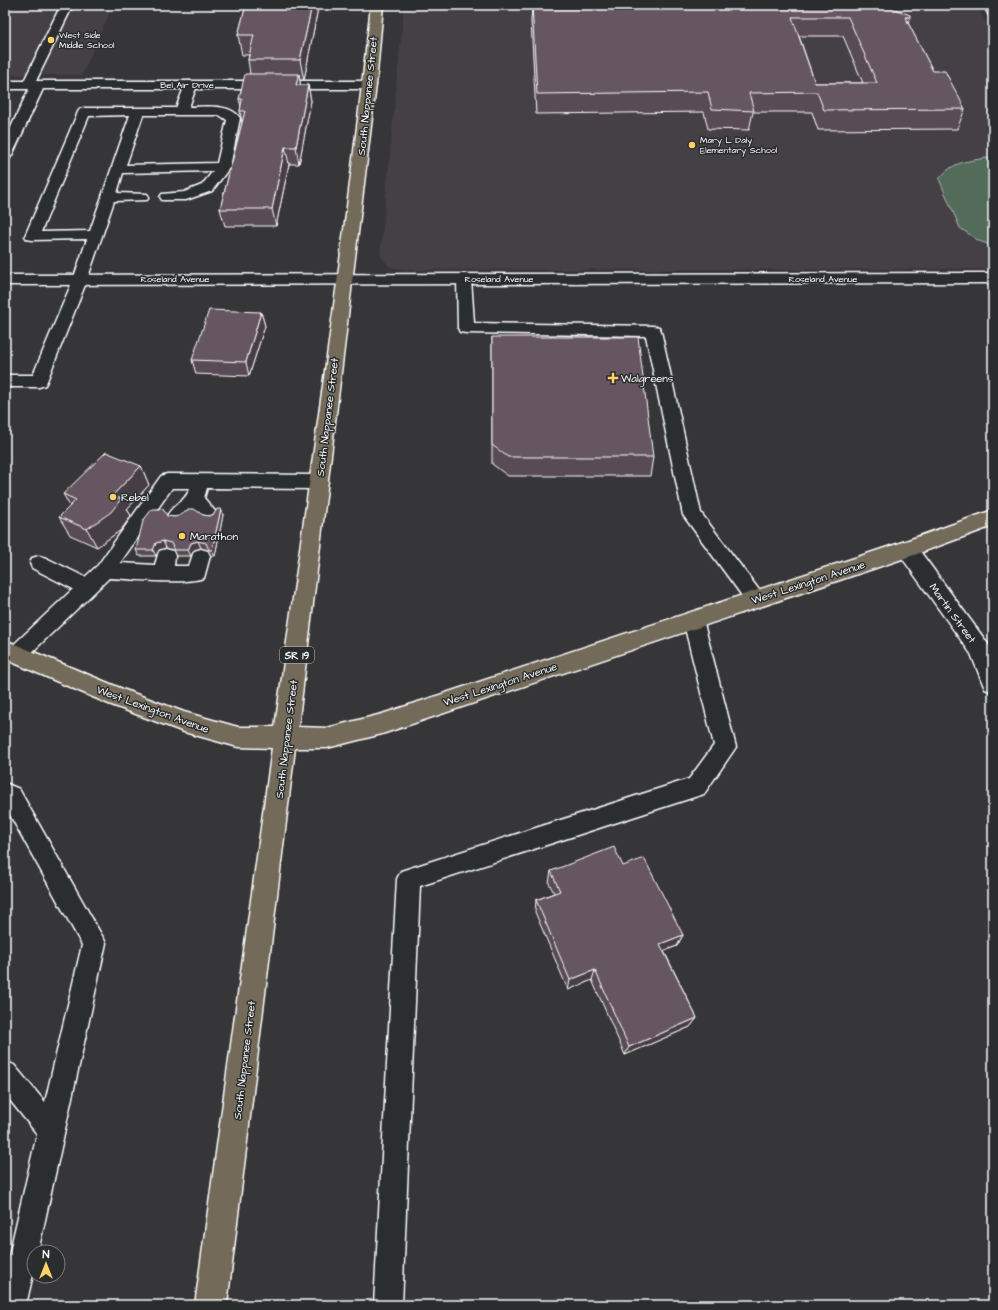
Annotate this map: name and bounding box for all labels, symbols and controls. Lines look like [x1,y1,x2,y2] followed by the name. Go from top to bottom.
[59,29,115,52] place label: West Side Middle School
[46,35,56,45] marker: West Side Middle School
[354,35,381,156] street label: South Nappanee Street
[160,79,214,92] street label: Bel Air Drive
[700,134,778,157] place label: Mary L Daly Elementary School
[687,140,697,150] marker: Mary L Daly Elementary School
[141,273,210,286] street label: Roseland Avenue
[465,273,534,286] street label: Roseland Avenue
[789,273,858,286] street label: Roseland Avenue
[313,356,342,477] street label: South Nappanee Street
[621,371,674,387] place label: Walgreens
[608,373,618,383] marker: Walgreens
[121,490,149,505] place label: Rebel
[108,492,118,502] marker: Rebel
[190,529,238,544] place label: Marathon
[177,531,187,541] marker: Marathon
[749,557,867,609] street label: West Lexington Avenue
[926,580,980,647] street label: Martin Street
[280,647,314,663] road number: SR 19
[441,659,559,711] street label: West Lexington Avenue
[272,678,301,799] street label: South Nappanee Street
[94,682,211,738] street label: West Lexington Avenue
[230,999,259,1120] street label: South Nappanee Street
[26,1244,66,1284] north arrow
[43,1247,50,1262] text: N

